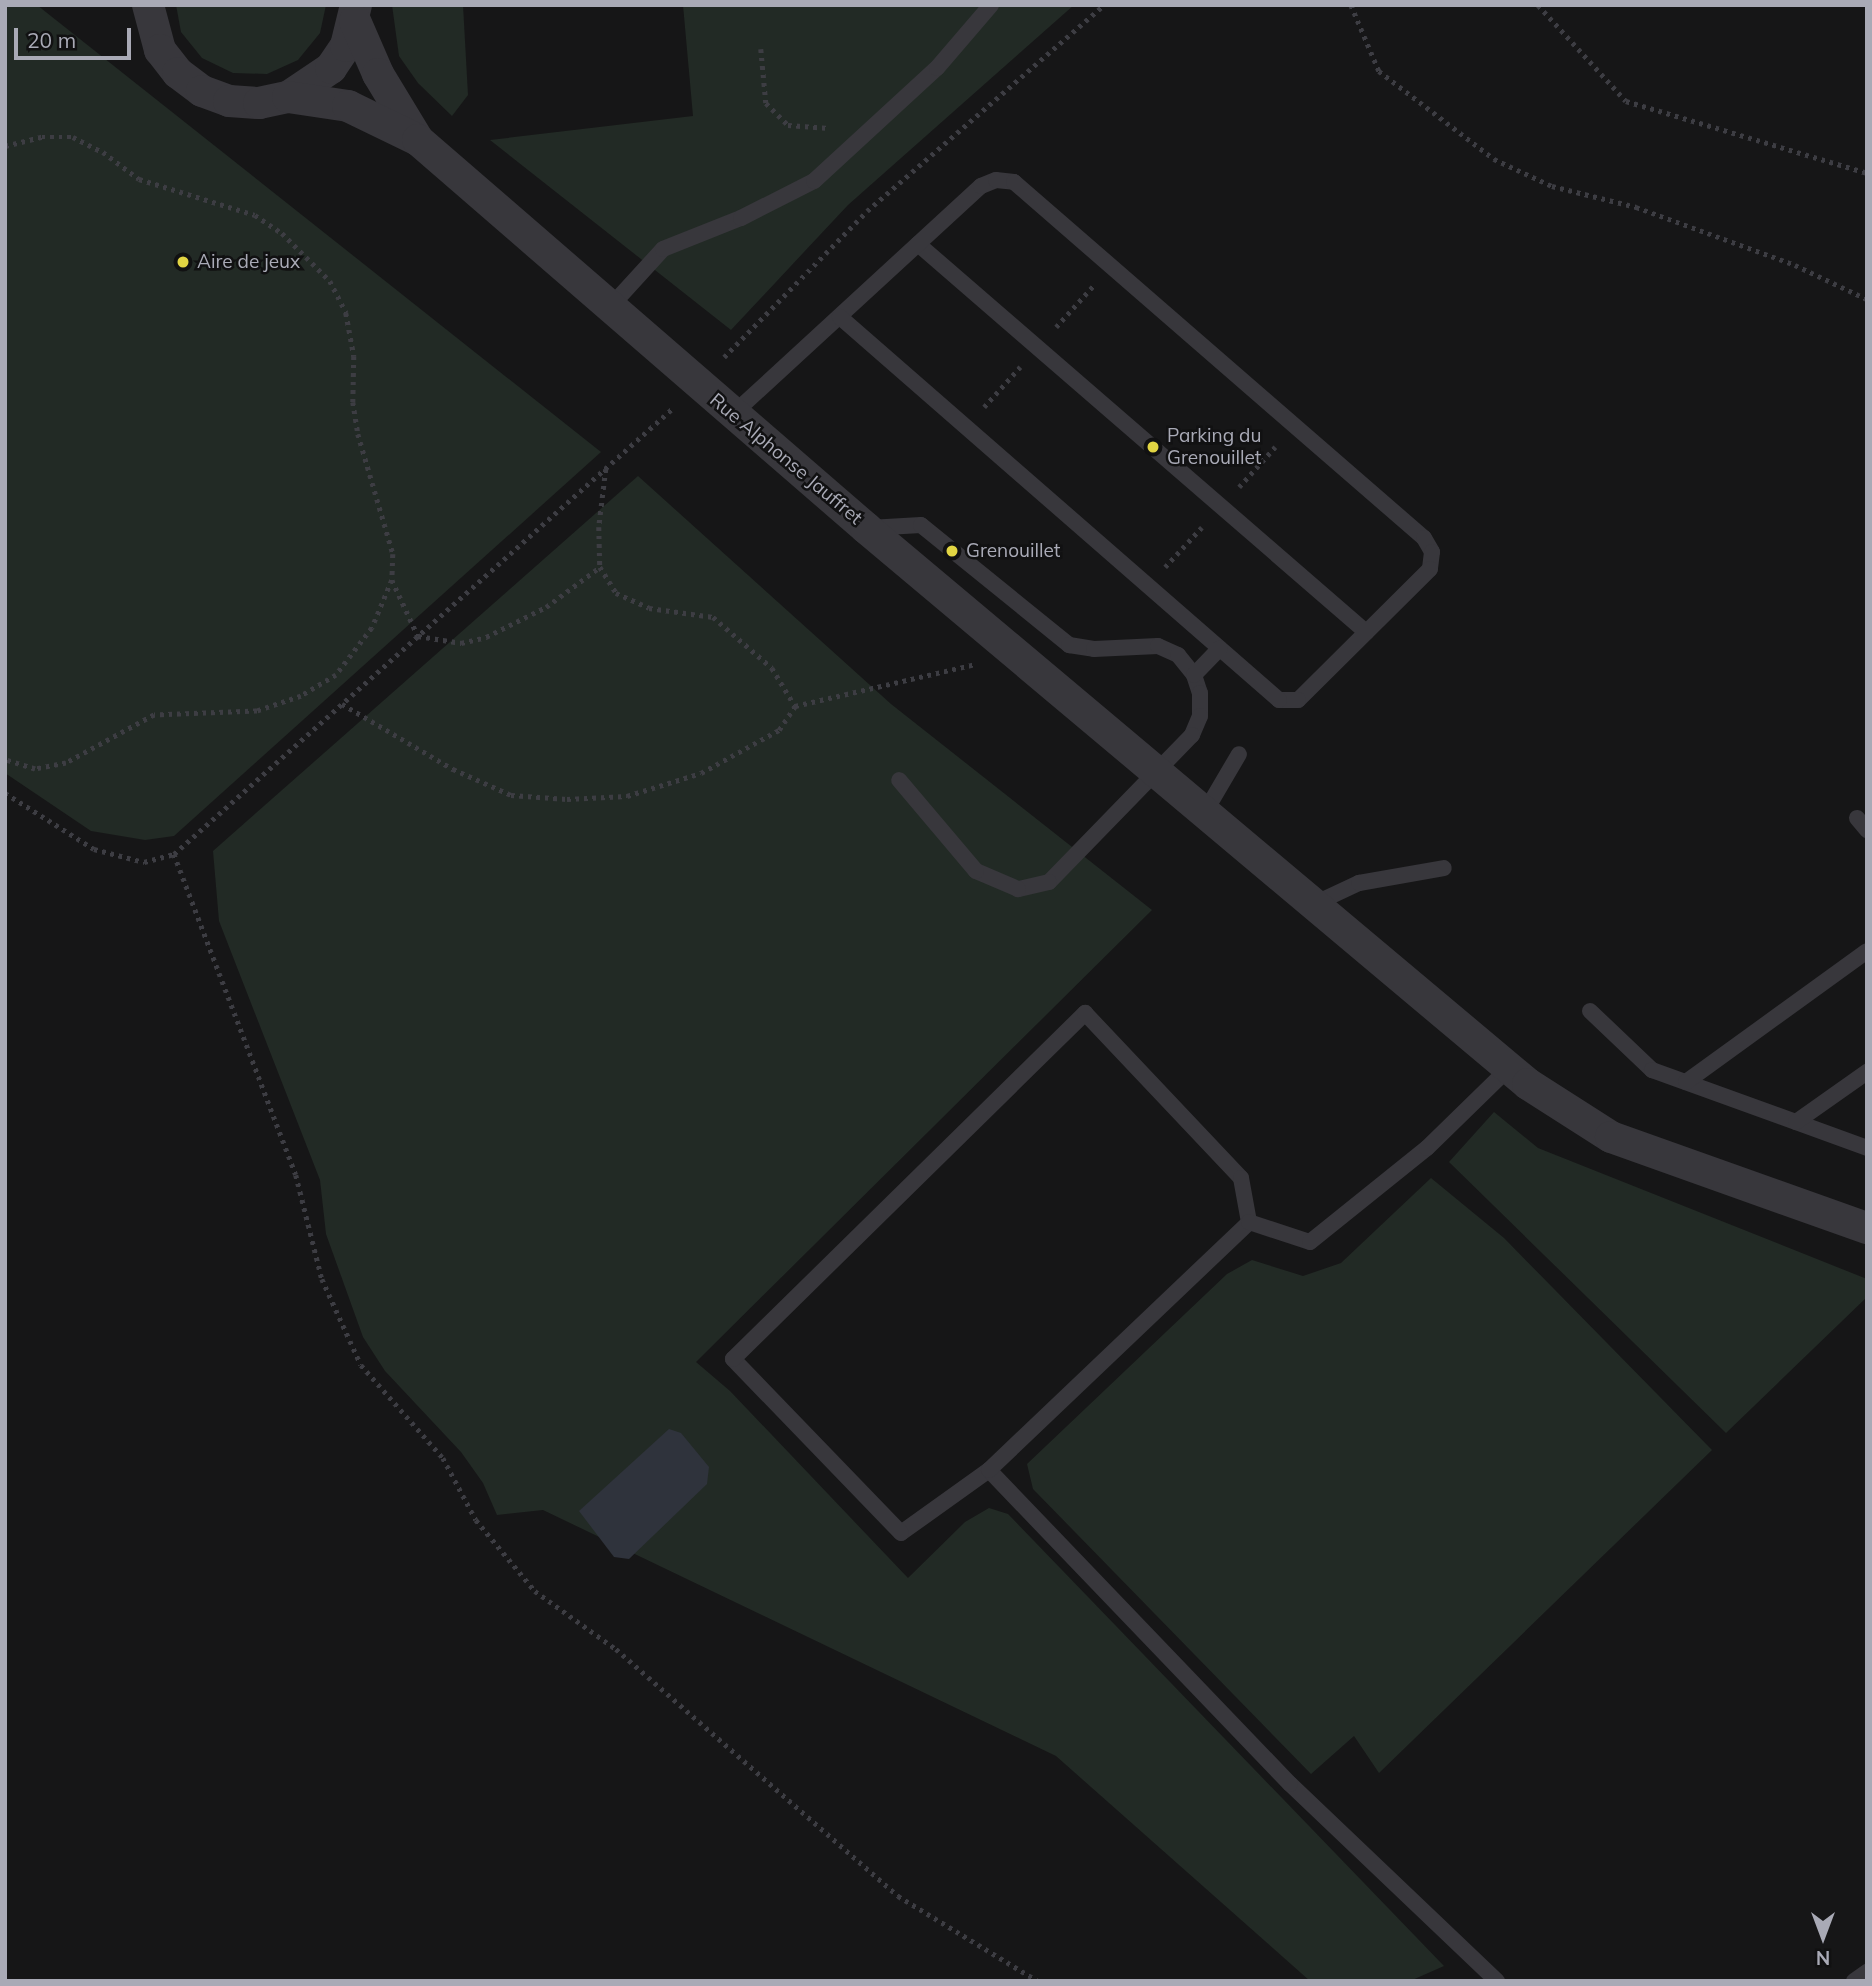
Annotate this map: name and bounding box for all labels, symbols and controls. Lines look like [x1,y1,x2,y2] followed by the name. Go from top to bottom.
[18,14,135,58] scale bar
[27,27,76,53] text: 20 m
[197,251,300,273] place label: Aire de jeux
[175,254,191,270] marker: Aire de jeux
[705,389,867,529] street label: Rue Alphonse Jauffret
[1167,425,1261,469] place label: Parking du Grenouillet
[1145,439,1161,455] marker: Parking du Grenouillet
[966,540,1060,562] place label: Grenouillet
[944,543,960,559] marker: Grenouillet
[1788,1902,1858,1972] north arrow
[1816,1946,1830,1970] text: N

